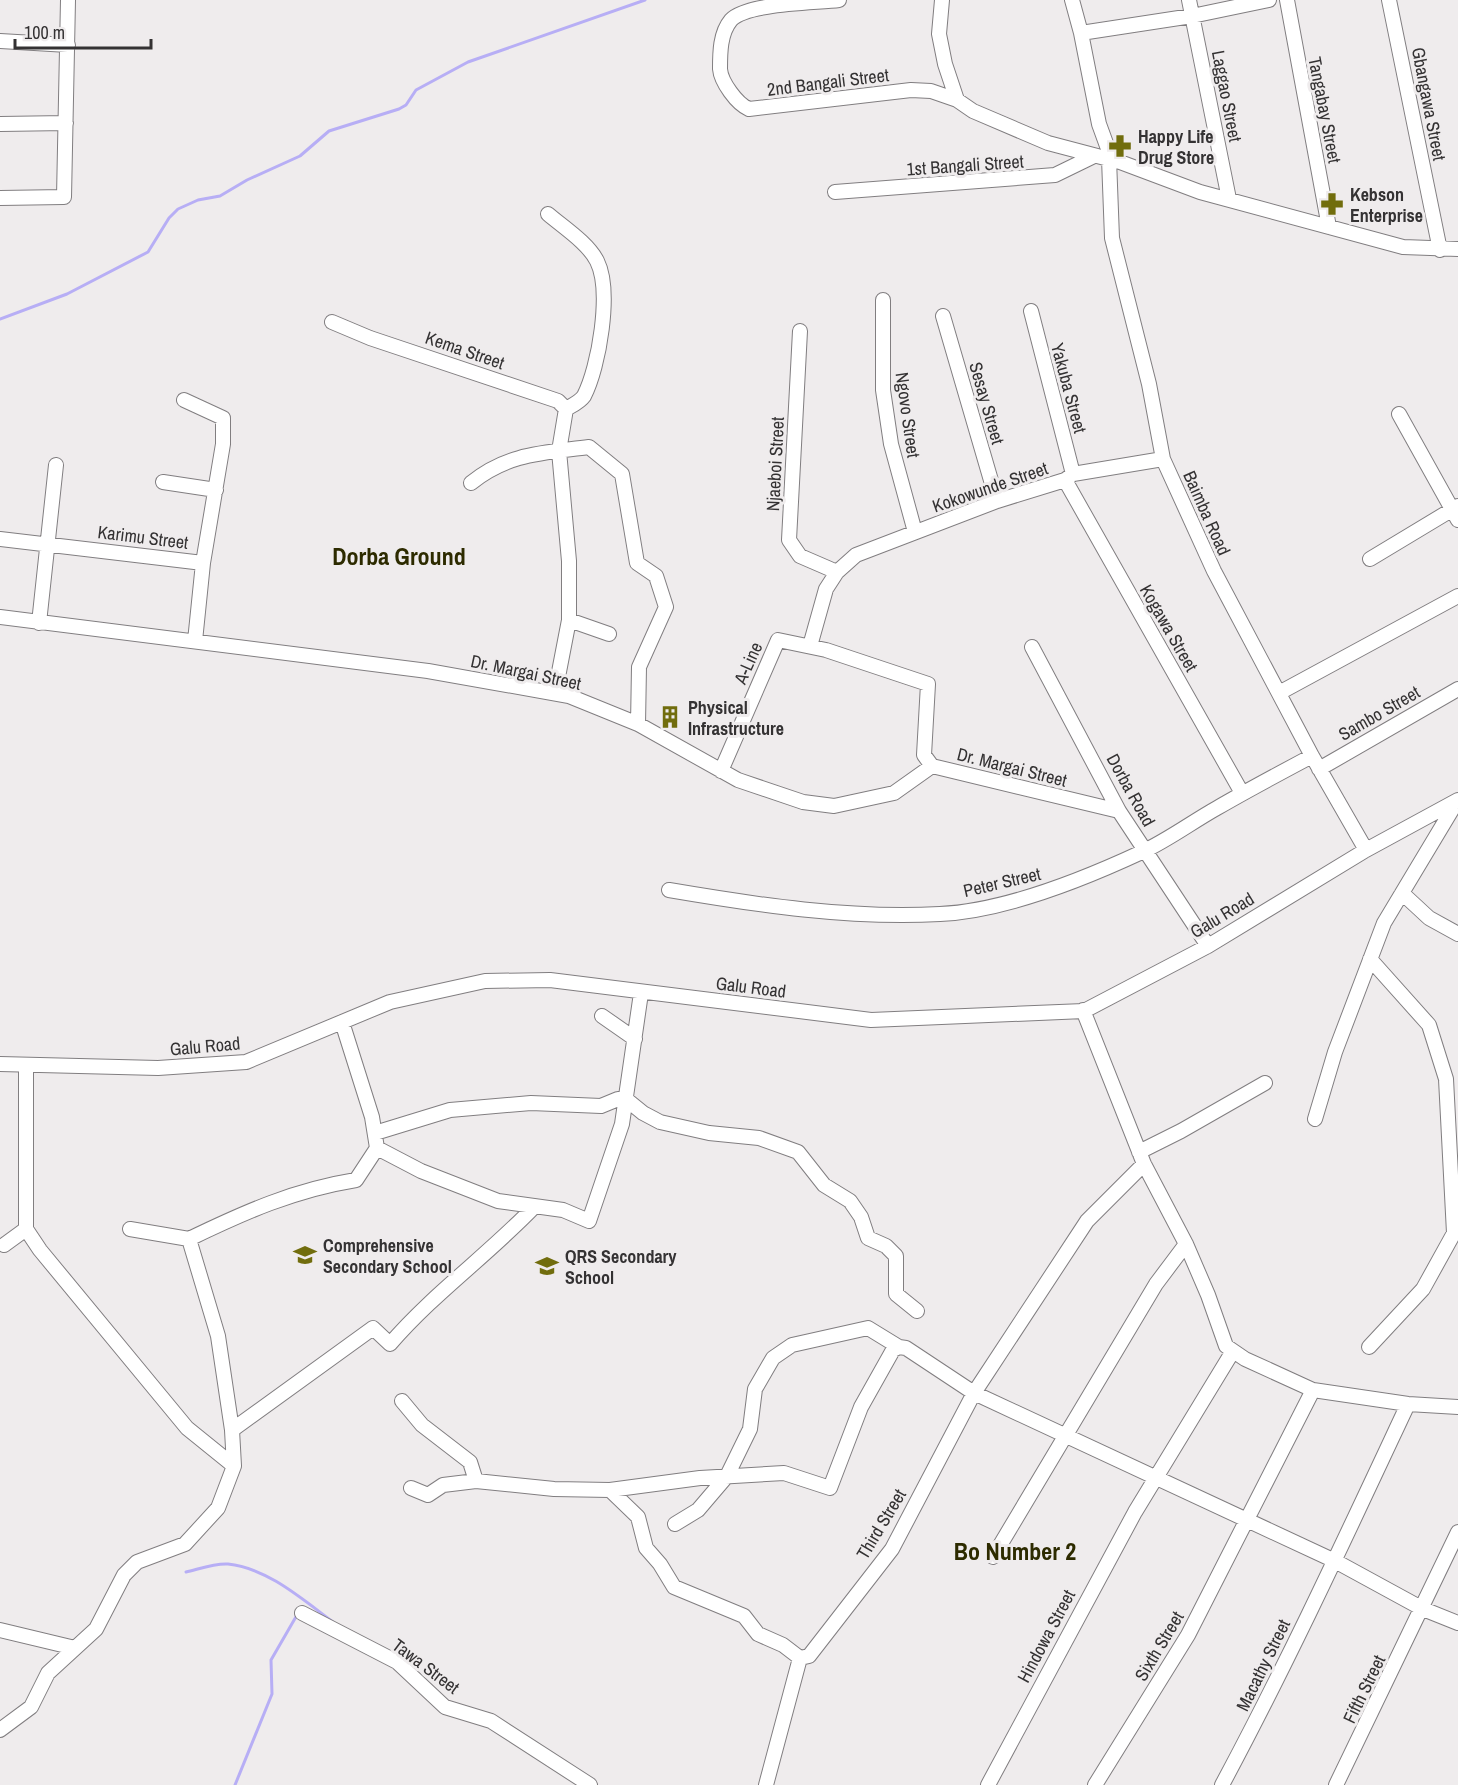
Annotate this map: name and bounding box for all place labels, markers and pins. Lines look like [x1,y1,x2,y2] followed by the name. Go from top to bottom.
[1138,124,1214,170] place label: Happy Life Drug Store
[1107,133,1133,159] pharmacy icon: Happy Life Drug Store
[1350,182,1423,228] place label: Kebson Enterprise
[1319,191,1345,217] pharmacy icon: Kebson Enterprise
[688,695,784,741] place label: Physical Infrastructure
[657,704,683,730] building icon: Physical Infrastructure
[323,1233,452,1279] place label: Comprehensive Secondary School
[292,1242,318,1268] school or university icon: Comprehensive Secondary School
[565,1244,677,1290] place label: QRS Secondary School
[534,1253,560,1279] school or university icon: QRS Secondary School

